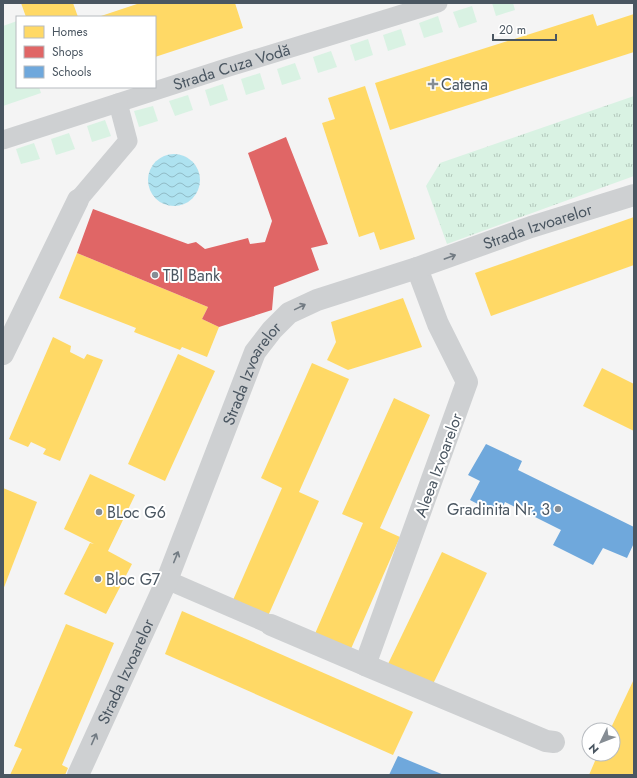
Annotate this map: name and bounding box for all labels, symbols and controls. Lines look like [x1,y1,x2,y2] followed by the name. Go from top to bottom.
[16,16,156,88] legend
[493,16,556,42] scale bar
[499,21,526,39] text: 20 m
[52,23,88,41] text: Homes
[170,38,293,96] street label: Strada Cuza Vodă
[52,43,83,61] text: Shops
[52,63,91,81] text: Schools
[441,73,488,96] place label: Catena
[428,79,438,89] marker: Catena
[480,198,595,255] street label: Strada Izvoarelor
[443,252,455,260] one-way arrow
[163,264,221,287] place label: TBI Bank
[150,270,160,280] marker: TBI Bank
[294,303,306,310] one-way arrow
[217,316,287,429] street label: Strada Izvoarelor
[409,409,468,520] street label: Aleea Izvoarelor
[447,498,550,521] place label: Gradinita Nr. 3
[107,501,166,524] place label: BLoc G6
[553,504,563,514] marker: Gradinita Nr. 3
[94,507,104,517] marker: BLoc G6
[173,551,180,563] one-way arrow
[106,568,161,591] place label: Bloc G7
[93,574,103,584] marker: Bloc G7
[92,615,160,728] street label: Strada Izvoarelor
[581,722,621,762] north arrow
[91,734,98,746] one-way arrow
[585,740,603,757] text: N

